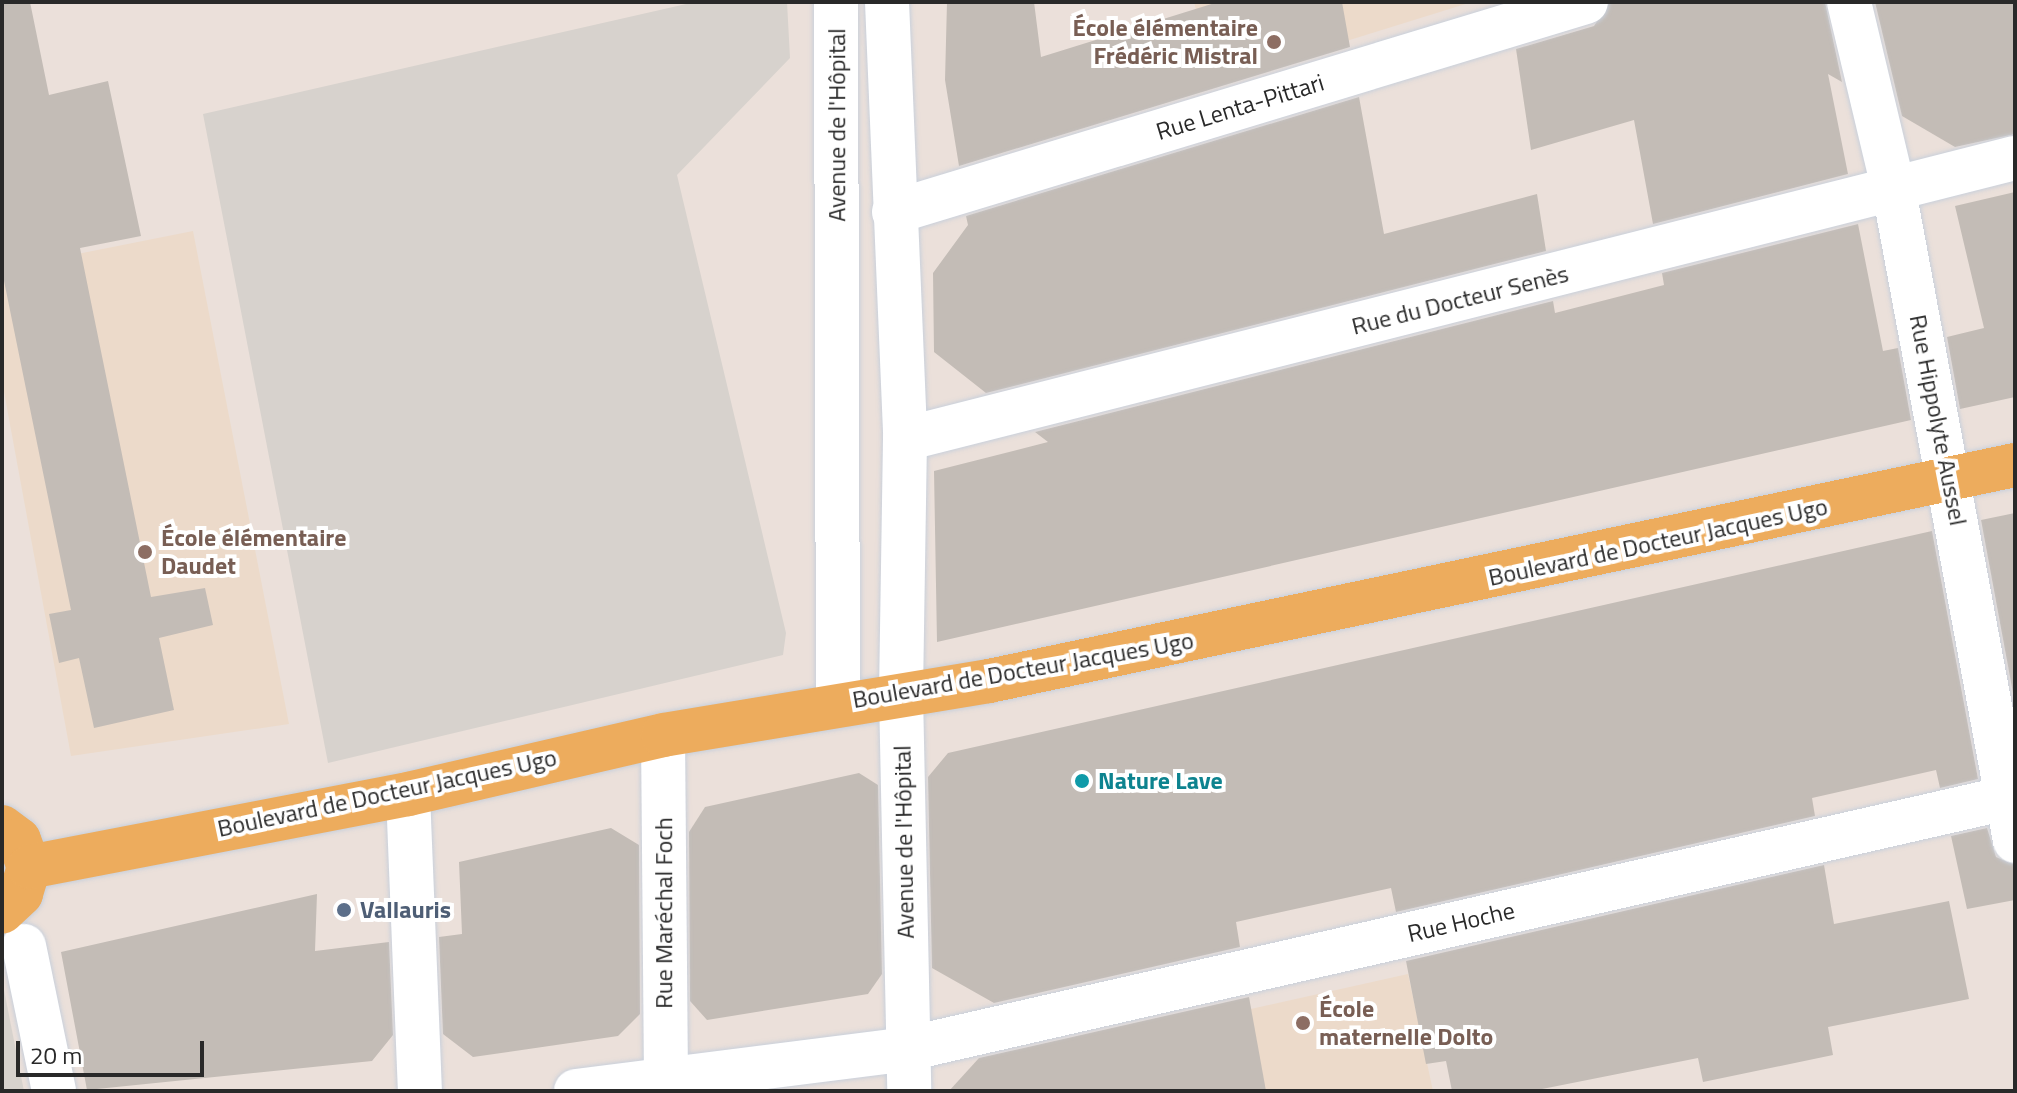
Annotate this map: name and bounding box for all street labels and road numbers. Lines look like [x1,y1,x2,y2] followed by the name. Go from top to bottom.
[823,28,851,222] street label: Avenue de l'Hôpital
[1153,68,1327,146] street label: Rue Lenta-Pittari
[1349,259,1571,341] street label: Rue du Docteur Senès
[1903,312,1973,528] street label: Rue Hippolyte Aussel
[1486,492,1830,592] street label: Boulevard de Docteur Jacques Ugo
[850,626,1196,714] street label: Boulevard de Docteur Jacques Ugo
[215,743,559,843] street label: Boulevard de Docteur Jacques Ugo
[888,745,920,939] street label: Avenue de l'Hôpital
[650,817,678,1009] street label: Rue Maréchal Foch
[1405,896,1517,948] street label: Rue Hoche

